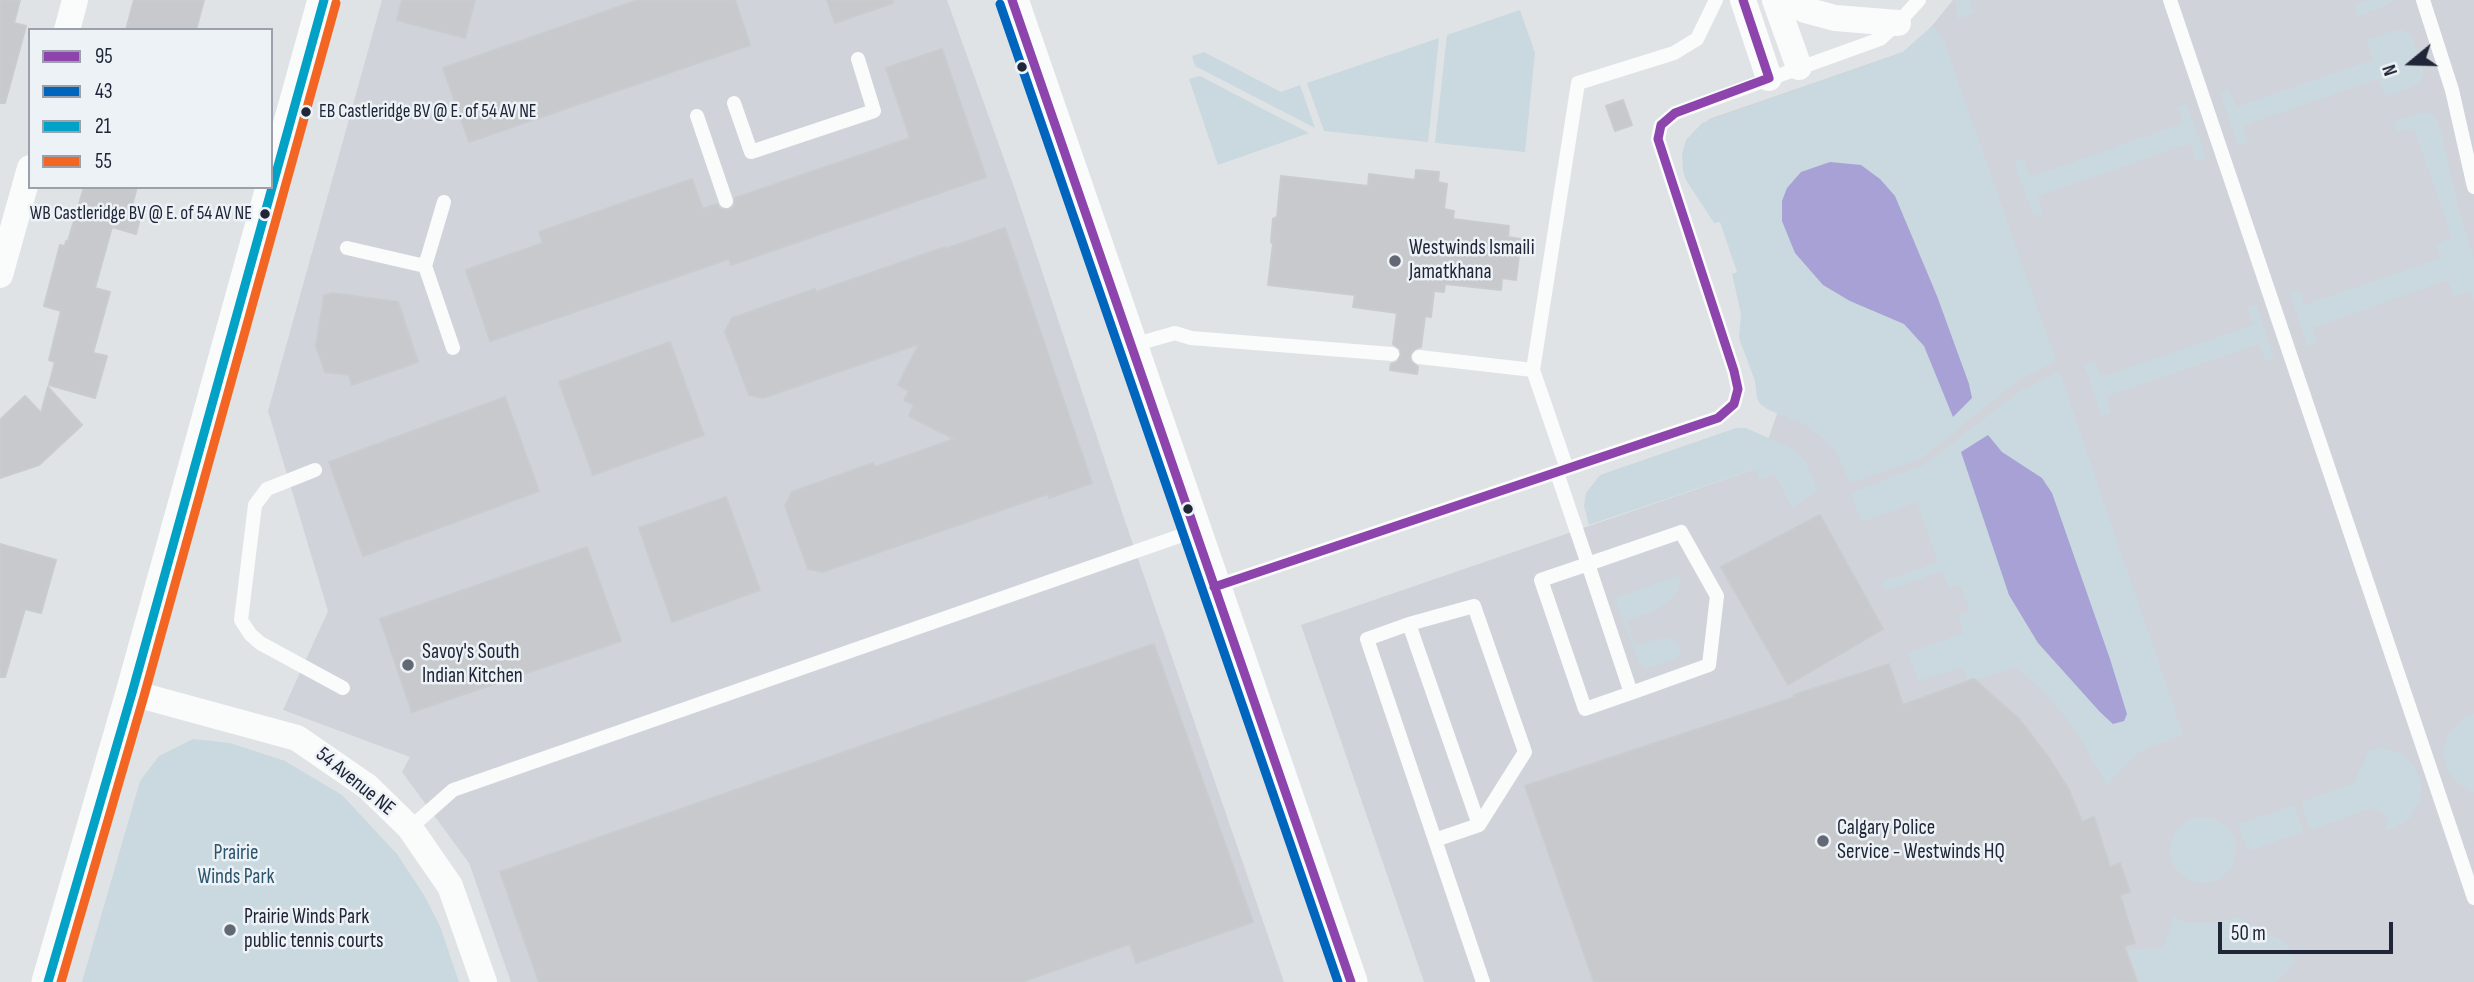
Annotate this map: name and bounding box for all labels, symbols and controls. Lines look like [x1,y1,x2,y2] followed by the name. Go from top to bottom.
[28,28,273,189] legend
[2376,28,2446,98] north arrow
[95,44,113,69] text: 95
[1015,60,1029,74] unlabelled marker
[2378,61,2403,79] text: N
[95,79,113,104] text: 43
[319,101,537,123] place label: EB Castleridge BV @ E. of 54 AV NE
[299,105,313,119] marker: EB Castleridge BV @ E. of 54 AV NE
[95,114,111,139] text: 21
[95,149,112,174] text: 55
[30,203,252,225] place label: WB Castleridge BV @ E. of 54 AV NE
[258,207,272,221] marker: WB Castleridge BV @ E. of 54 AV NE
[1409,236,1535,286] place label: Westwinds Ismaili Jamatkhana
[1387,253,1403,269] marker: Westwinds Ismaili Jamatkhana
[1181,502,1195,516] unlabelled marker
[422,640,523,690] place label: Savoy's South Indian Kitchen
[400,657,416,673] marker: Savoy's South Indian Kitchen
[310,742,400,822] street label: 54 Avenue NE
[1837,816,2005,866] place label: Calgary Police Service - Westwinds HQ
[1815,833,1831,849] marker: Calgary Police Service - Westwinds HQ
[198,841,274,891] park label: Prairie Winds Park
[244,905,384,955] place label: Prairie Winds Park public tennis courts
[2222,908,2397,952] scale bar
[2231,921,2266,946] text: 50 m
[222,922,238,938] marker: Prairie Winds Park public tennis courts

